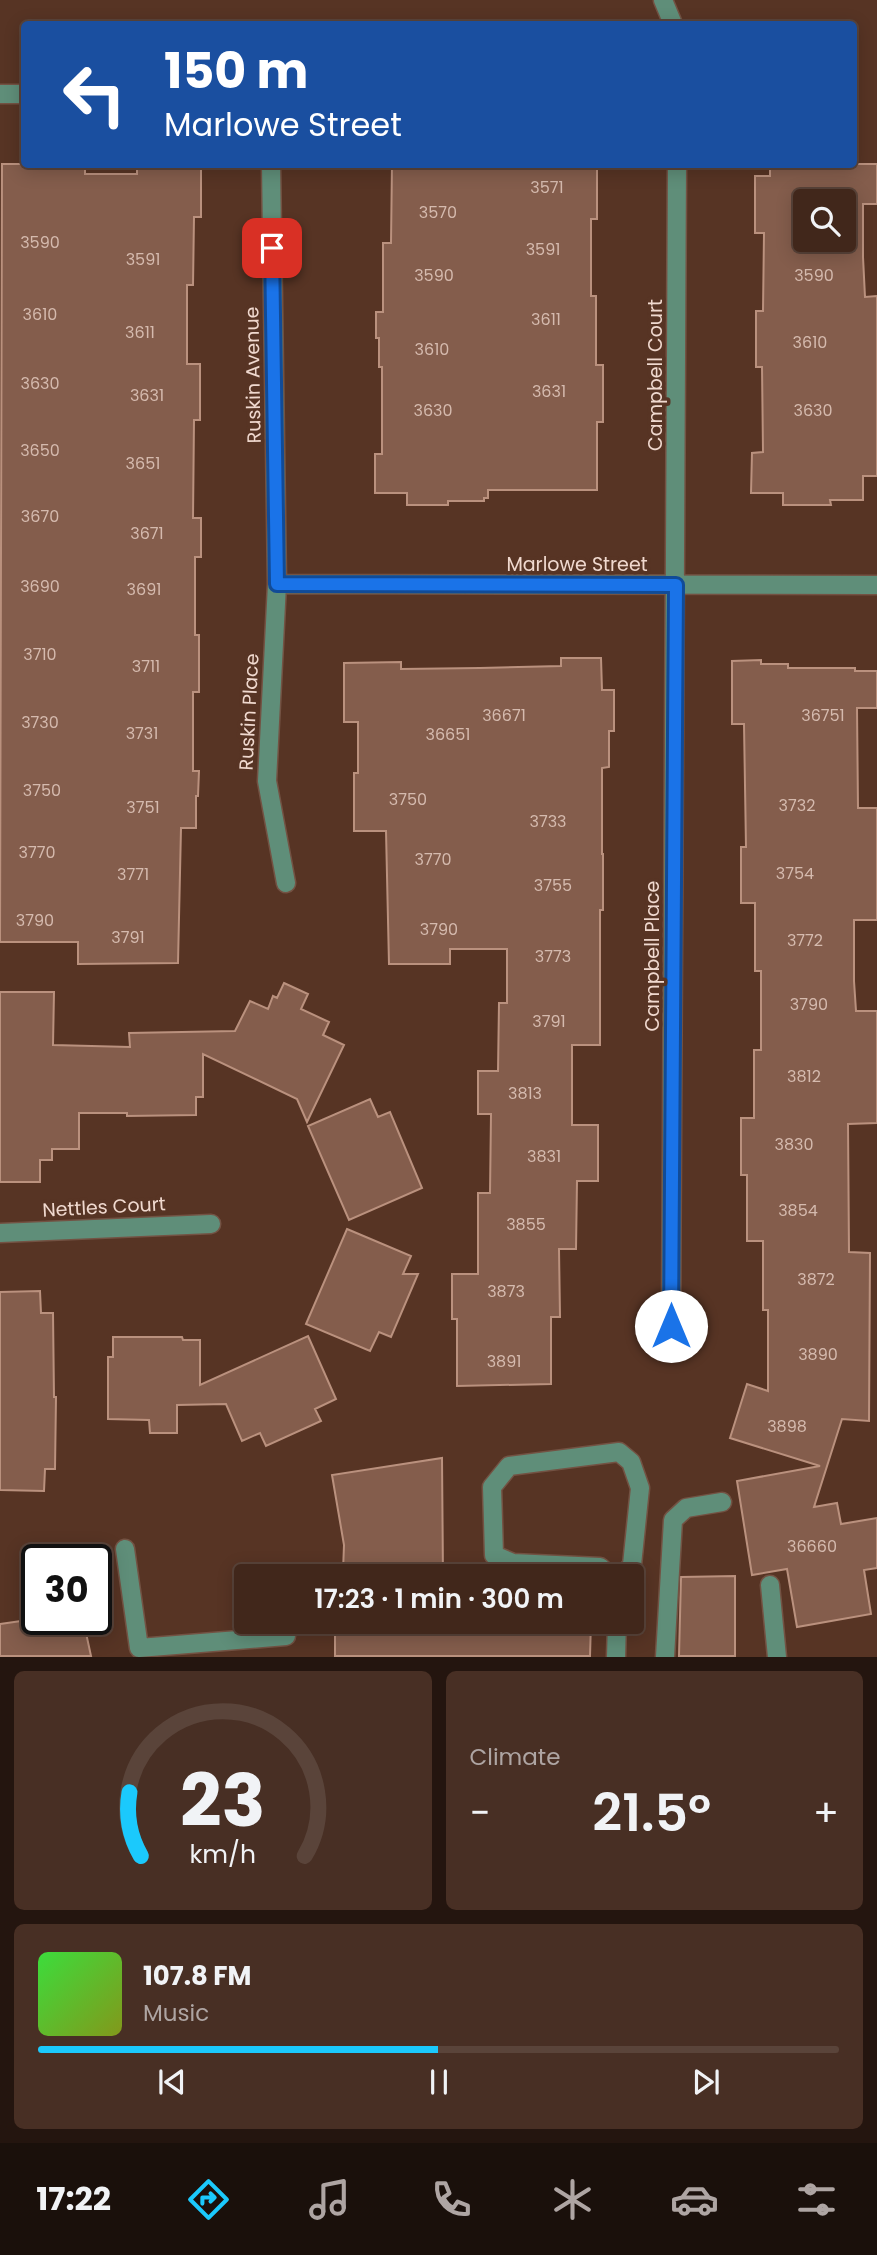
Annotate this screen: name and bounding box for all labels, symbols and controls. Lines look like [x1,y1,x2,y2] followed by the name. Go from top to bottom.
[164,37,309,105] text: 150 m
[49,49,140,140] icon: left
[164,102,402,147] text: Marlowe Street
[530,176,564,199] house number: 3571
[793,189,856,252] map controls
[793,189,856,252] button: search
[419,201,457,224] house number: 3570
[242,218,302,278] pin
[253,229,291,267] icon: arrive
[20,231,60,254] house number: 3590
[526,238,560,261] house number: 3591
[126,248,160,271] house number: 3591
[414,264,454,287] house number: 3590
[794,264,834,287] house number: 3590
[642,299,669,451] street label: Campbell Court
[23,303,57,326] house number: 3610
[238,306,268,444] street label: Ruskin Avenue
[531,308,561,331] house number: 3611
[125,321,155,344] house number: 3611
[793,331,827,354] house number: 3610
[415,338,449,361] house number: 3610
[20,372,60,395] house number: 3630
[532,380,566,403] house number: 3631
[130,384,164,407] house number: 3631
[413,399,453,422] house number: 3630
[793,399,833,422] house number: 3630
[20,439,60,462] house number: 3650
[126,452,160,475] house number: 3651
[21,505,59,528] house number: 3670
[130,522,164,545] house number: 3671
[506,551,648,578] street label: Marlowe Street
[20,575,60,598] house number: 3690
[127,578,161,601] house number: 3691
[23,643,57,666] house number: 3710
[232,653,266,771] street label: Ruskin Place
[132,655,160,678] house number: 3711
[482,704,526,727] house number: 36671
[801,704,845,727] house number: 36751
[21,711,59,734] house number: 3730
[126,722,158,745] house number: 3731
[426,723,470,746] house number: 36651
[23,779,61,802] house number: 3750
[389,788,427,811] house number: 3750
[779,794,815,817] house number: 3732
[126,796,160,819] house number: 3751
[529,810,567,833] house number: 3733
[19,841,55,864] house number: 3770
[415,848,451,871] house number: 3770
[776,862,814,885] house number: 3754
[117,863,149,886] house number: 3771
[534,874,572,897] house number: 3755
[639,881,666,1031] street label: Campbell Place
[16,909,54,932] house number: 3790
[420,918,458,941] house number: 3790
[111,926,145,949] house number: 3791
[787,929,823,952] house number: 3772
[535,945,571,968] house number: 3773
[790,993,828,1016] house number: 3790
[532,1010,566,1033] house number: 3791
[787,1065,821,1088] house number: 3812
[508,1082,542,1105] house number: 3813
[775,1133,814,1156] house number: 3830
[527,1145,561,1168] house number: 3831
[42,1190,166,1224] street label: Nettles Court
[778,1199,818,1222] house number: 3854
[506,1213,546,1236] house number: 3855
[797,1268,835,1291] house number: 3872
[487,1280,525,1303] house number: 3873
[634,1289,708,1363] position arrow
[798,1343,838,1366] house number: 3890
[487,1350,521,1373] house number: 3891
[767,1415,807,1438] house number: 3898
[787,1535,837,1558] house number: 36660
[21,1544,112,1635] speed limit sign: 30
[314,1581,564,1617] text: 17:23 · 1 min · 300 m
[470,1741,560,1773] text: Climate
[180,1751,266,1852] text: 23
[592,1776,711,1849] text: 21.5°
[470,1786,490,1839] text: −
[813,1786,839,1839] text: +
[189,1837,256,1872] text: km/h
[143,1958,251,1994] text: 107.8 FM
[143,1997,209,2029] text: Music
[153,2063,191,2101] icon: previous
[420,2063,458,2101] icon: pause
[687,2063,725,2101] icon: next
[184,2175,233,2224] icon: directions
[305,2175,354,2224] icon: music
[427,2175,476,2224] icon: phone
[548,2175,597,2224] icon: climate
[670,2175,719,2224] icon: car
[792,2175,841,2224] icon: filters
[36,2176,111,2221] text: 17:22

